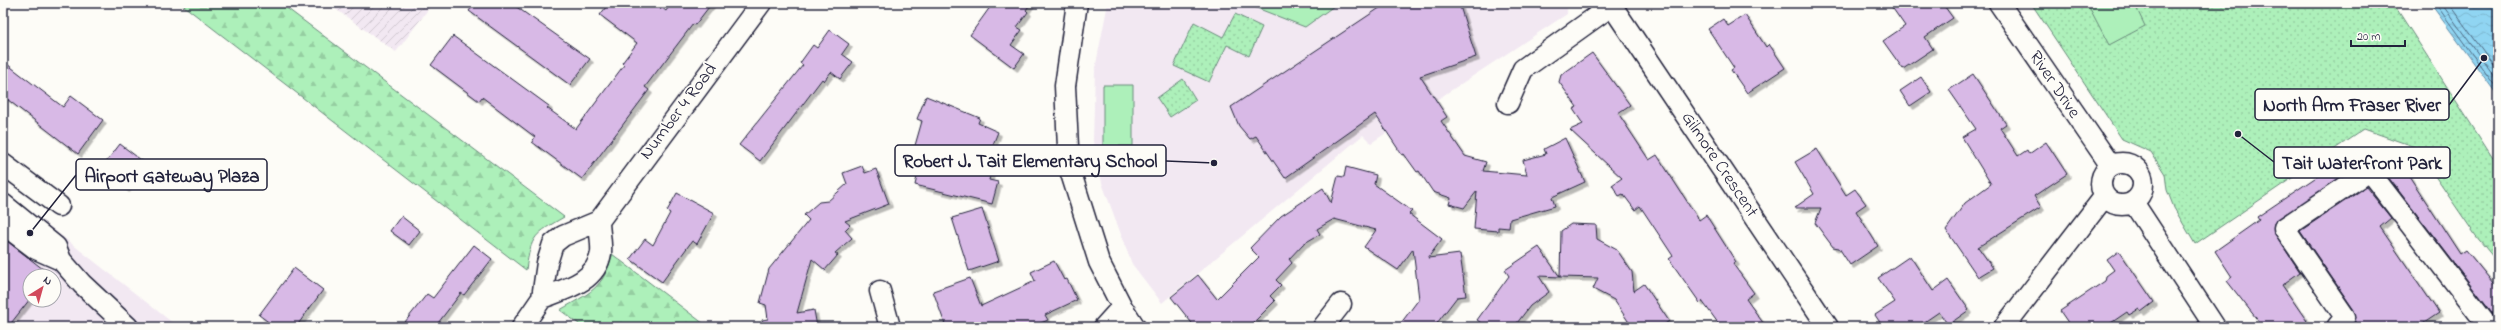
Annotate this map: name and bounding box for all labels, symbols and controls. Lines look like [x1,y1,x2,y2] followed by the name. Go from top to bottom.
[2351,22,2405,48] scale bar
[2357,28,2380,46] text: 20 m
[2022,46,2087,125] street label: River Drive
[634,58,724,166] street label: Number 4 Road
[2255,89,2449,120] callout: North Arm Fraser River
[2263,93,2442,120] text: North Arm Fraser River
[1674,107,1764,223] street label: Gilmore Crescent
[895,145,1166,176] callout: Robert J. Tait Elementary School
[2274,147,2450,178] callout: Tait Waterfront Park
[903,149,1157,178] text: Robert J. Tait Elementary School
[2282,151,2443,178] text: Tait Waterfront Park
[76,159,267,190] callout: Airport Gateway Plaza
[85,164,259,193] text: Airport Gateway Plaza
[22,268,62,308] north arrow
[40,272,55,289] text: N

